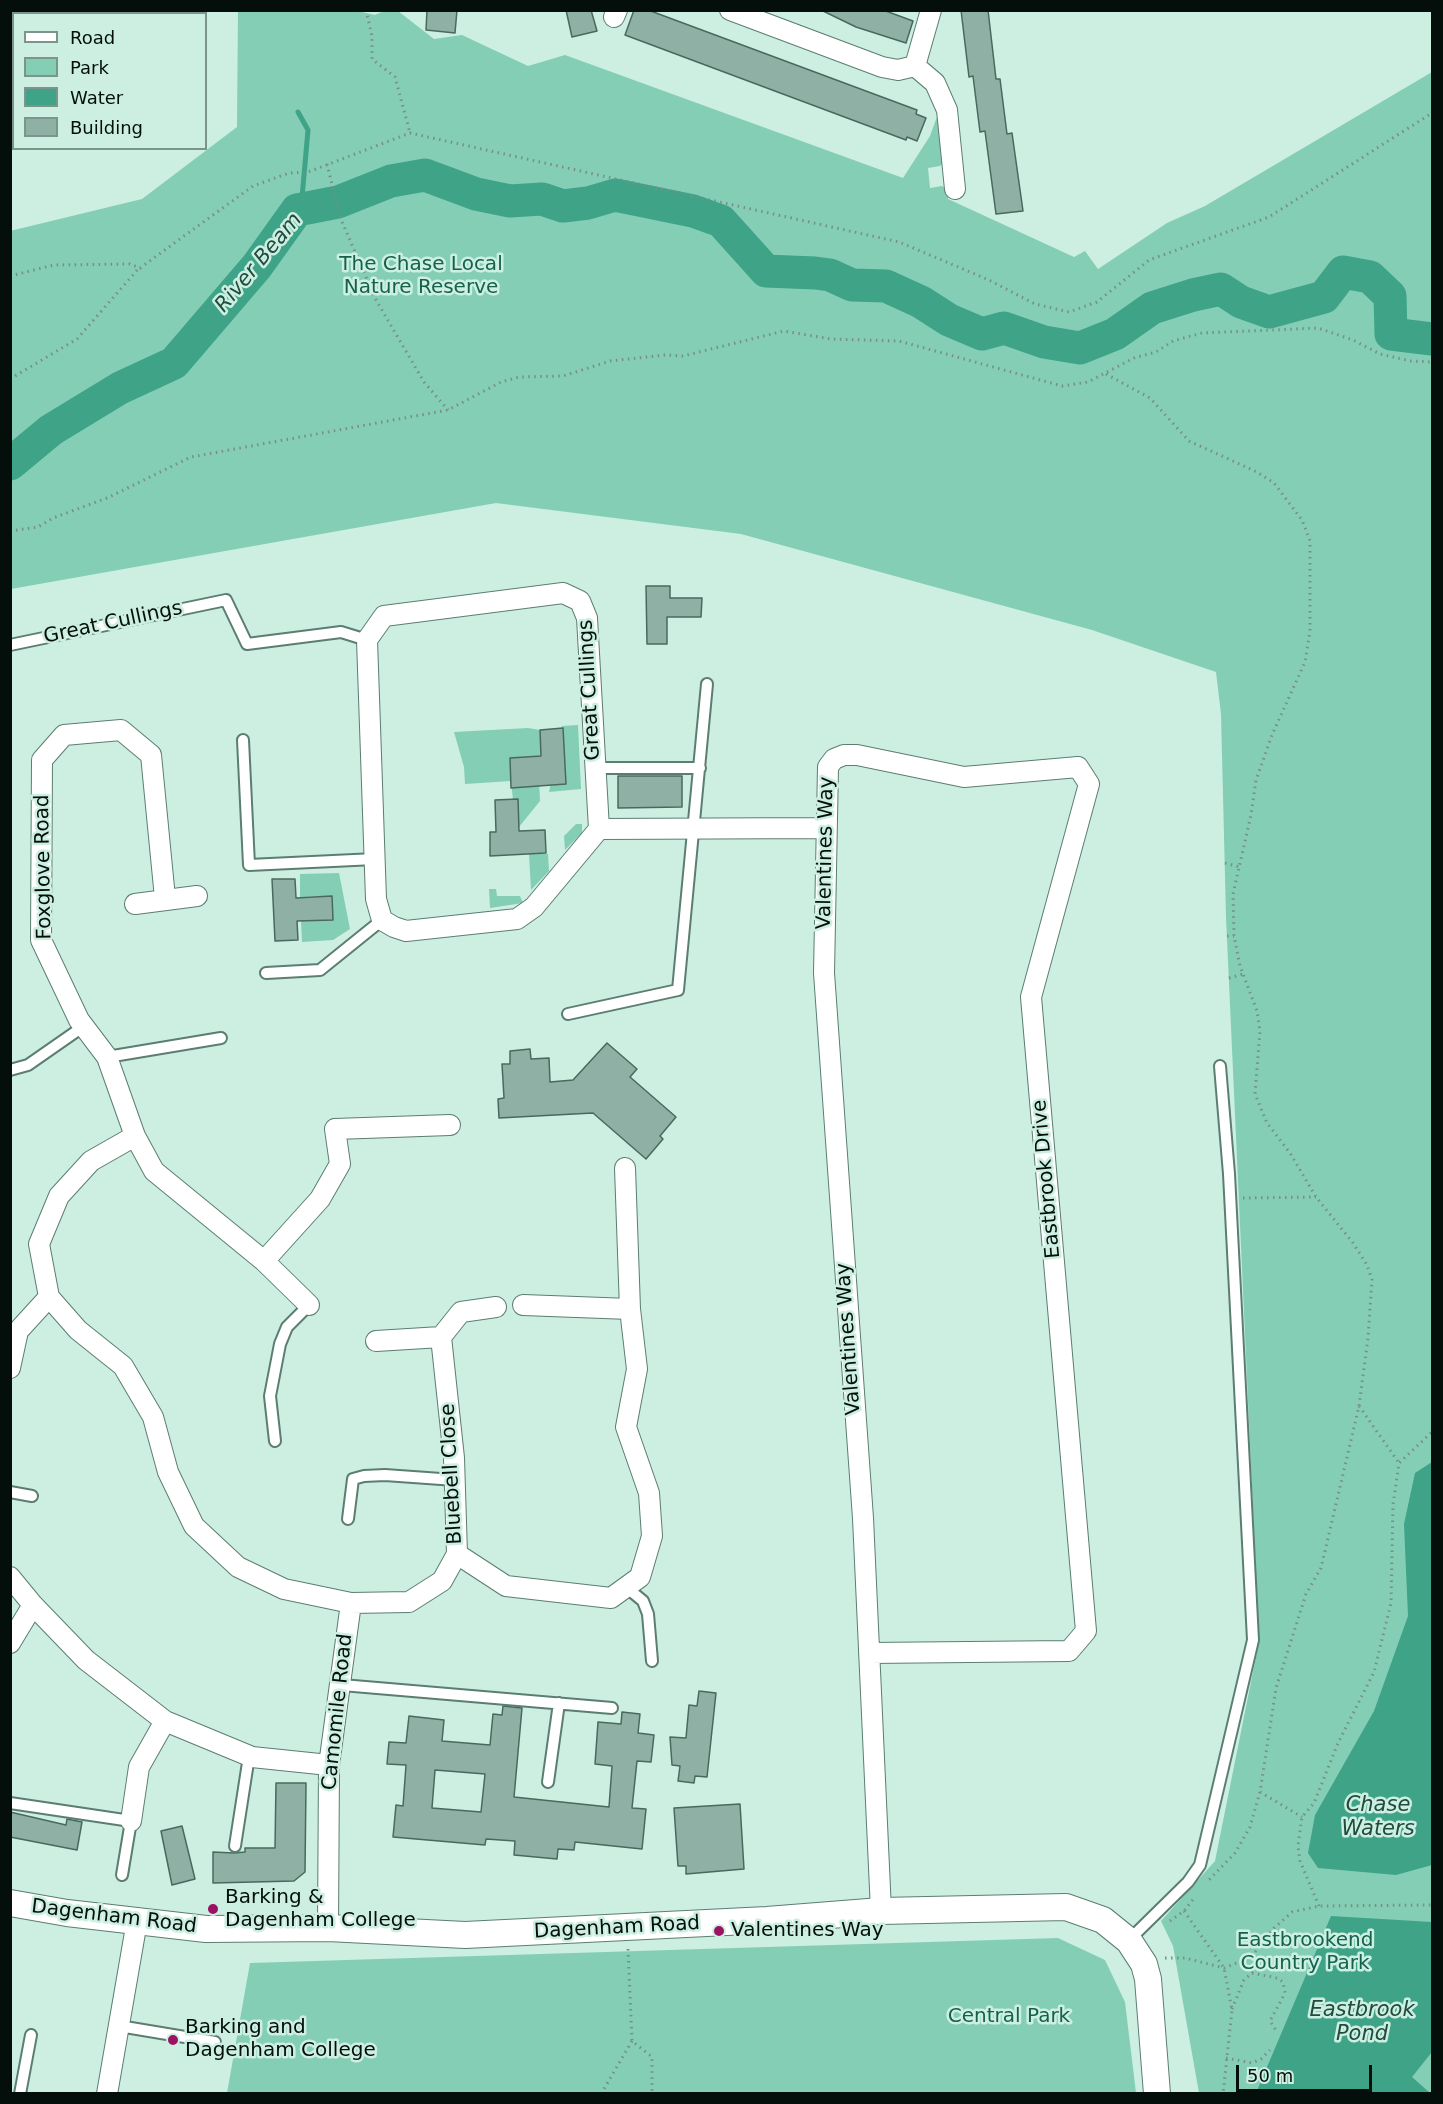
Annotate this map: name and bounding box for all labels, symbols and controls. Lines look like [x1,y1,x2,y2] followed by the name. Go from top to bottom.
[12,12,207,150] legend
[70,27,115,48] text: Road
[70,57,109,78] text: Park
[70,87,123,108] text: Water
[70,117,143,138] text: Building
[210,208,308,318] water label: River Beam
[339,253,503,300] park label: The Chase Local Nature Reserve
[41,597,185,649] street label: Great Cullings
[574,619,606,761] street label: Great Cullings
[813,776,839,930] street label: Valentines Way
[31,794,57,940] street label: Foxglove Road
[1028,1099,1066,1259] street label: Eastbrook Drive
[832,1262,866,1416] street label: Valentines Way
[436,1403,468,1545] street label: Bluebell Close
[318,1632,358,1792] street label: Camomile Road
[1341,1793,1415,1843] water label: Chase Waters
[225,1886,416,1933] place label: Barking & Dagenham College
[30,1895,198,1939] street label: Dagenham Road
[206,1902,220,1916] marker: Barking & Dagenham College
[533,1912,701,1944] street label: Dagenham Road
[731,1919,884,1943] place label: Valentines Way
[712,1924,726,1938] marker: Valentines Way
[1237,1929,1373,1976] park label: Eastbrookend Country Park
[1309,1998,1415,2048] water label: Eastbrook Pond
[948,2005,1070,2029] park label: Central Park
[185,2016,376,2063] place label: Barking and Dagenham College
[166,2033,180,2047] marker: Barking and Dagenham College
[1239,2053,1376,2091] scale bar
[1247,2065,1293,2086] text: 50 m

